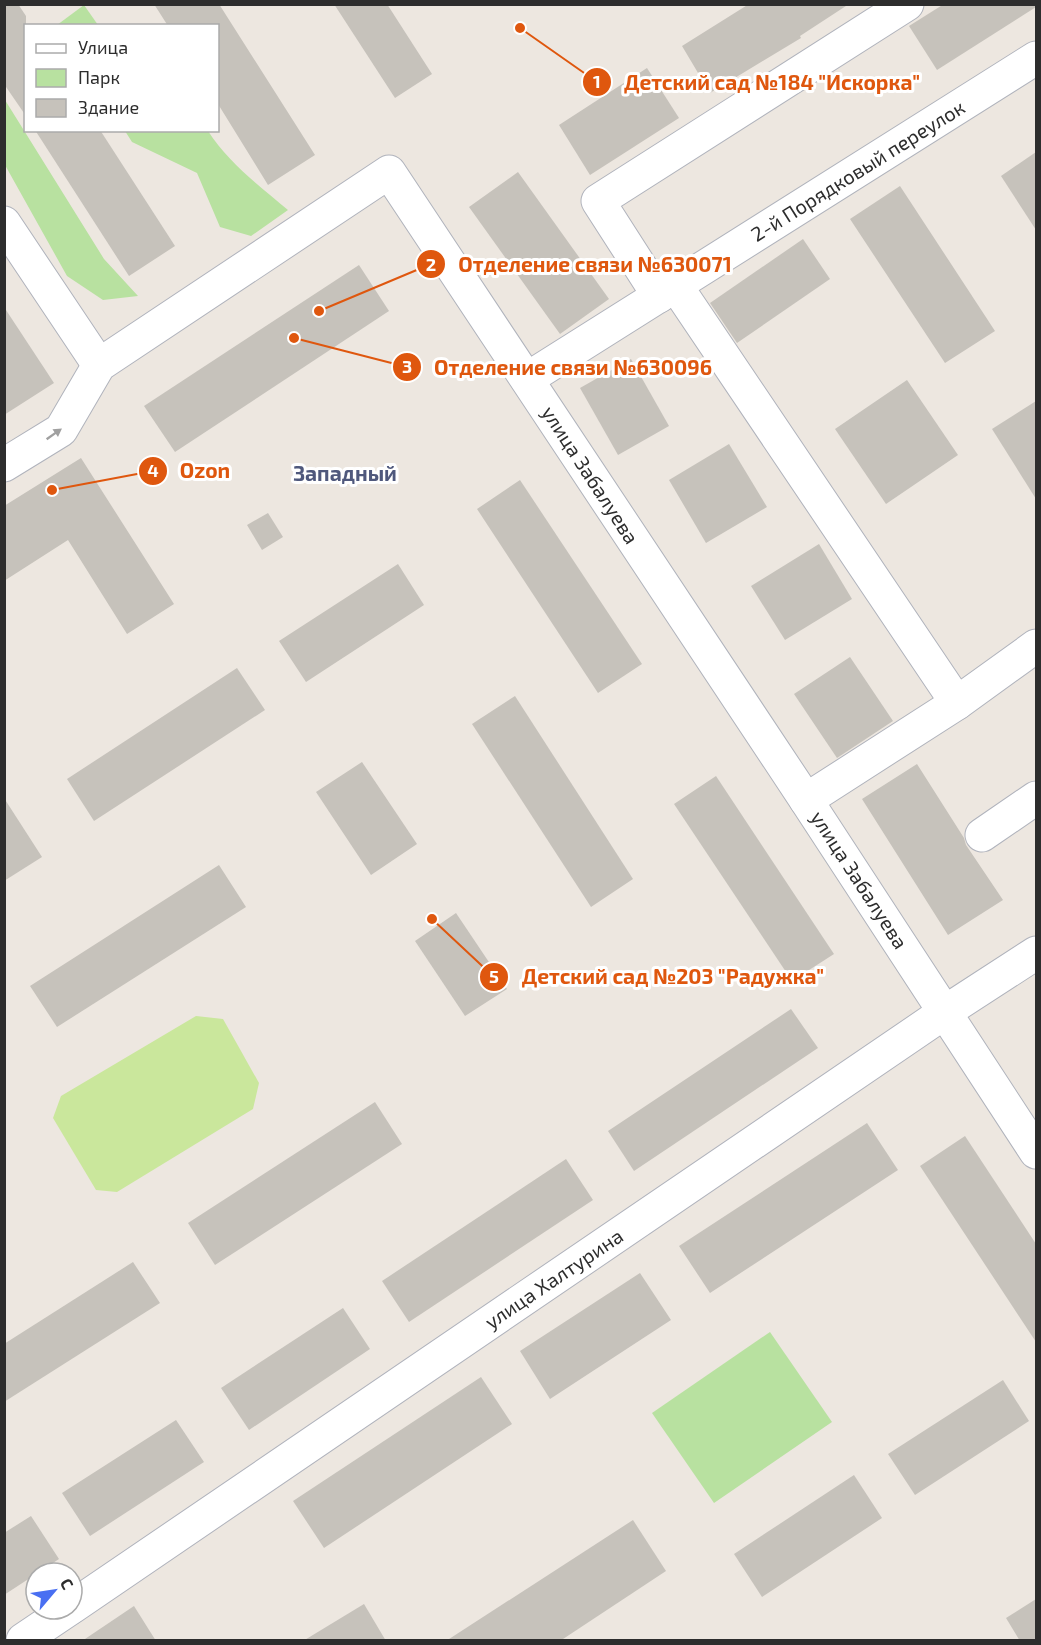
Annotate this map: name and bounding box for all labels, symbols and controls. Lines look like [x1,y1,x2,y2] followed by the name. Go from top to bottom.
[24,24,219,132] legend
[78,36,128,58] text: Улица
[582,63,932,102] callout: Детский сад №184 "Искорка"
[78,66,120,88] text: Парк
[624,69,920,94] text: Детский сад №184 "Искорка"
[593,70,601,92] text: 1
[746,94,969,247] street label: 2-й Порядковый переулок
[78,96,139,118] text: Здание
[416,245,744,284] callout: Отделение связи №630071
[458,251,732,276] text: Отделение связи №630071
[426,253,436,275] text: 2
[392,348,724,387] callout: Отделение связи №630096
[434,354,712,379] text: Отделение связи №630096
[402,355,412,377] text: 3
[536,401,644,548] street label: улица Забалуева
[45,428,61,440] one-way arrow
[138,452,242,491] callout: Ozon
[180,457,230,482] text: Ozon
[147,459,159,481] text: 4
[293,460,397,485] district label: Западный
[805,806,913,953] street label: улица Забалуева
[479,957,836,996] callout: Детский сад №203 "Радужка"
[522,963,824,988] text: Детский сад №203 "Радужка"
[489,965,499,987] text: 5
[480,1223,628,1334] street label: улица Халтурина
[24,1561,84,1621] north arrow
[57,1575,78,1592] text: С

